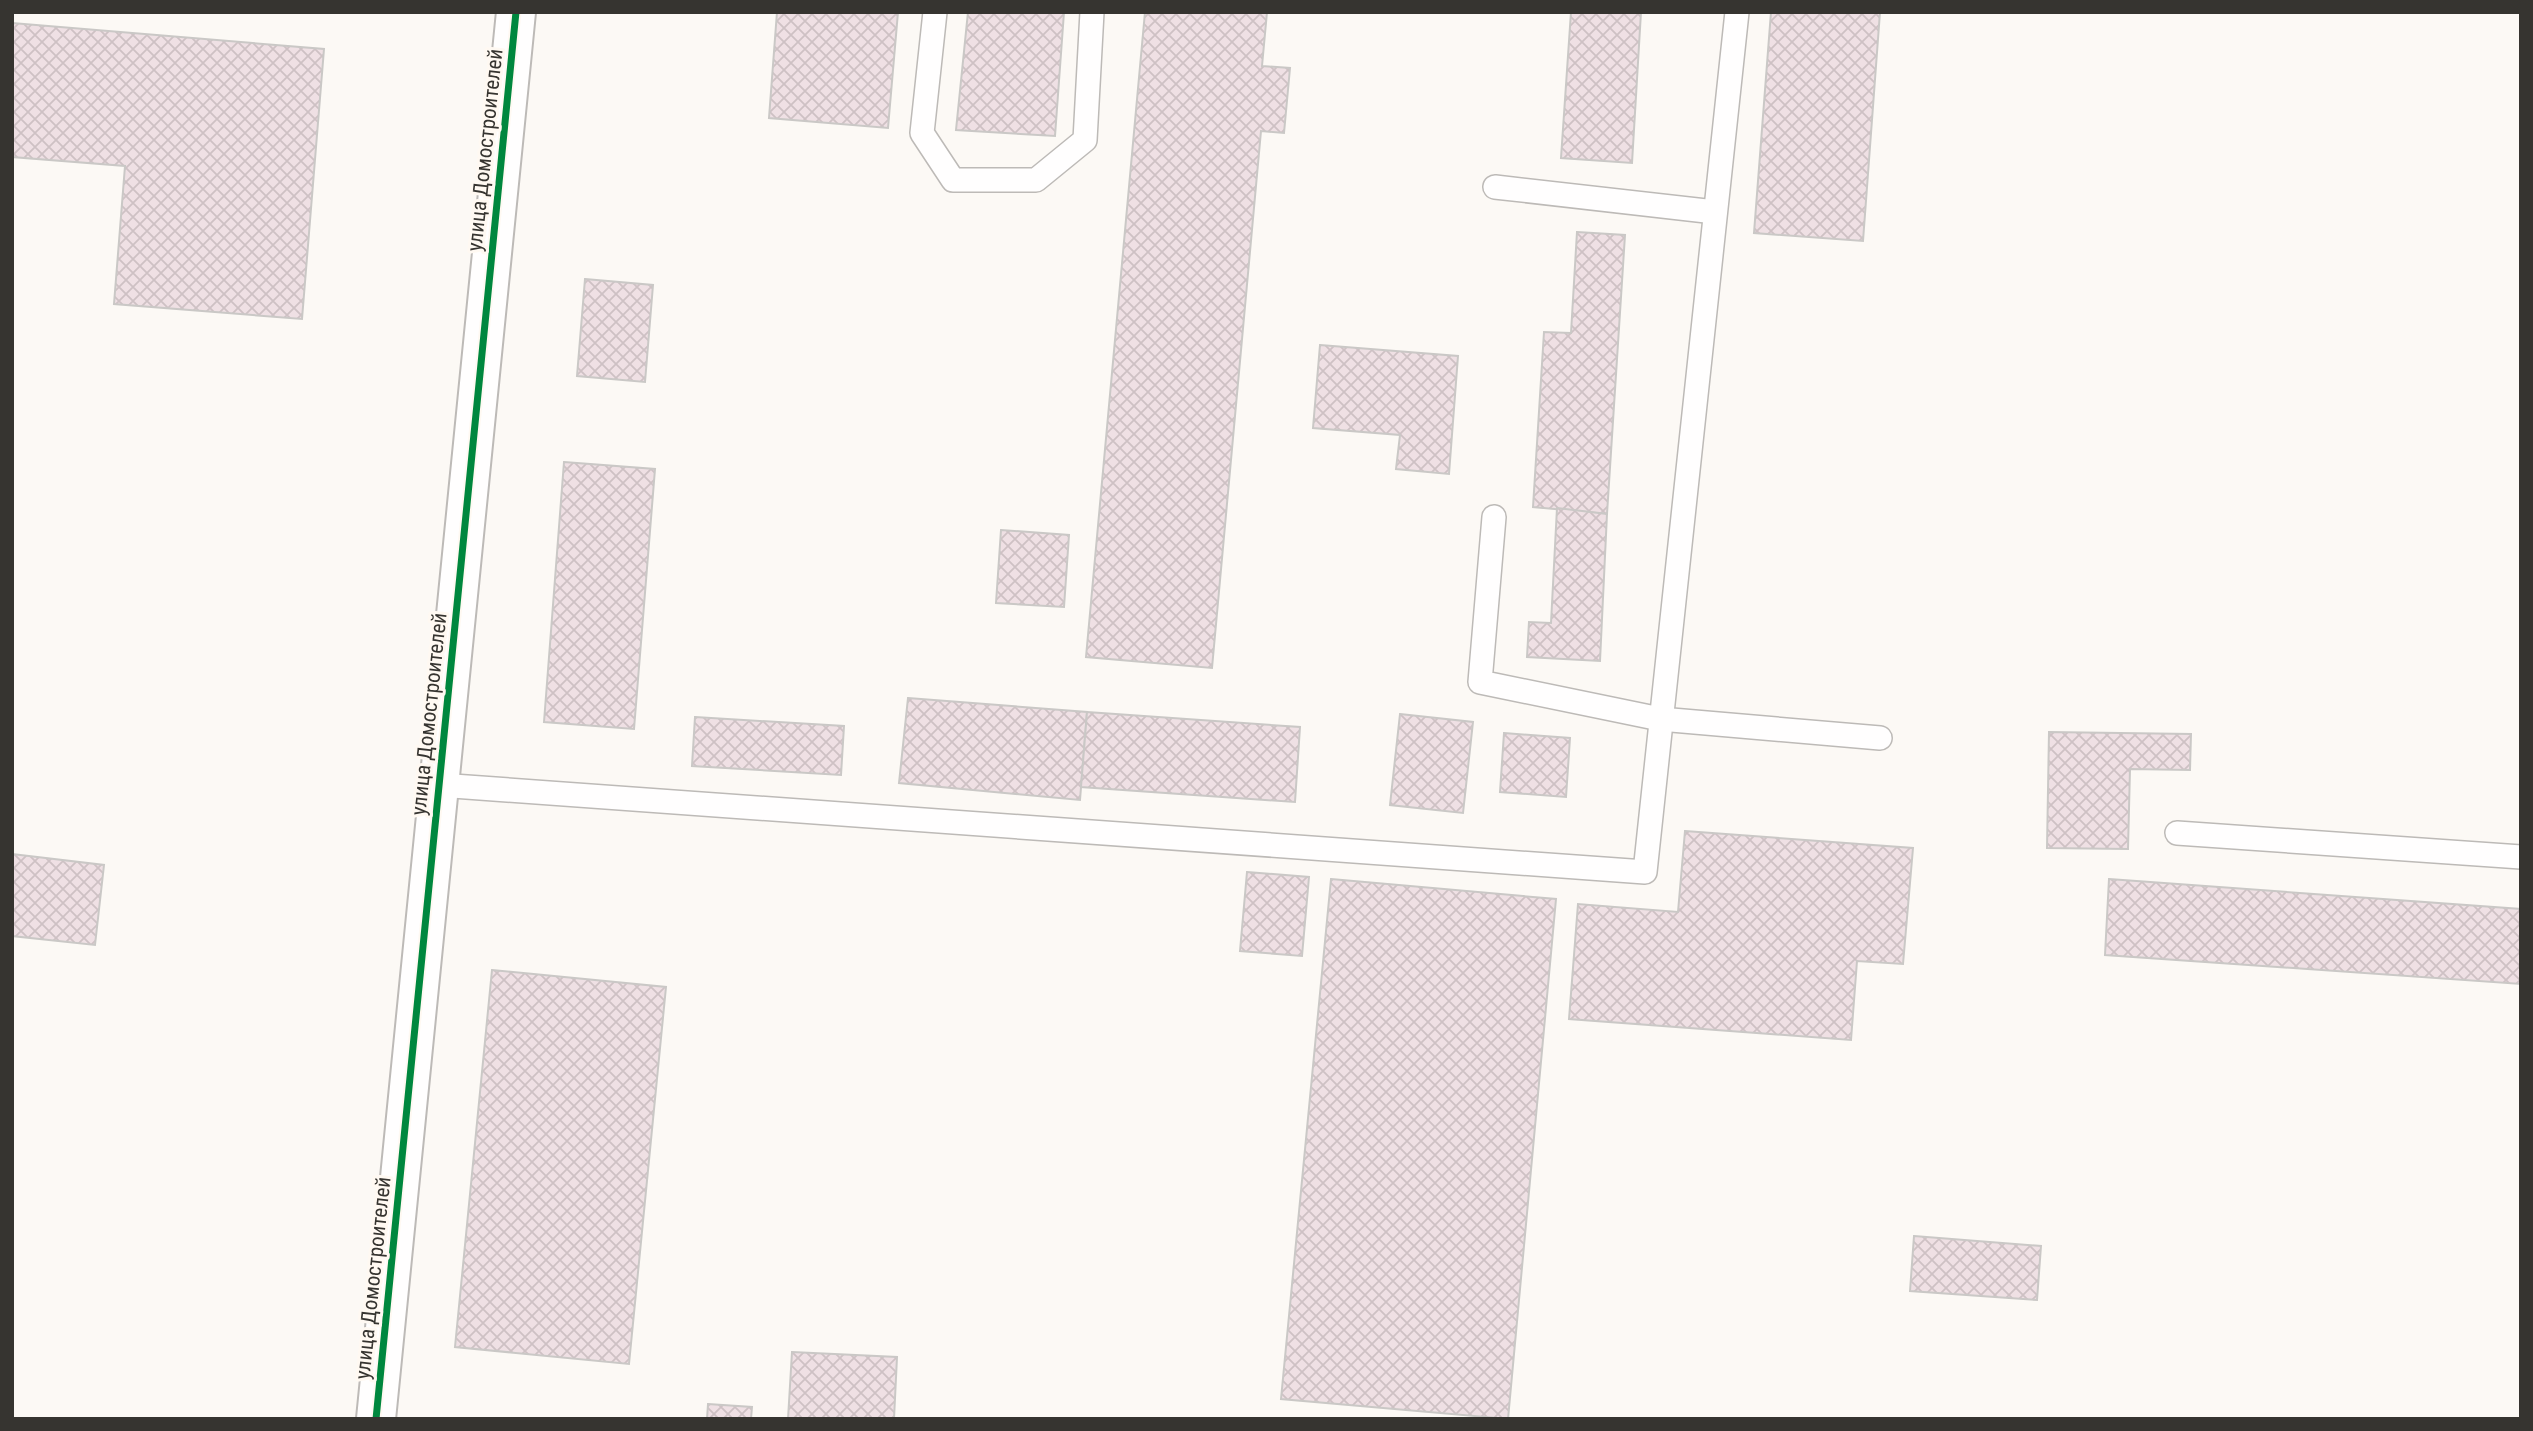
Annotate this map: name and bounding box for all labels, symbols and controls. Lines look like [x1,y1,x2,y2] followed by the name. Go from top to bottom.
[462,48,508,252] street label: улица Домостроителей
[406,612,452,816] street label: улица Домостроителей
[350,1176,396,1380] street label: улица Домостроителей

